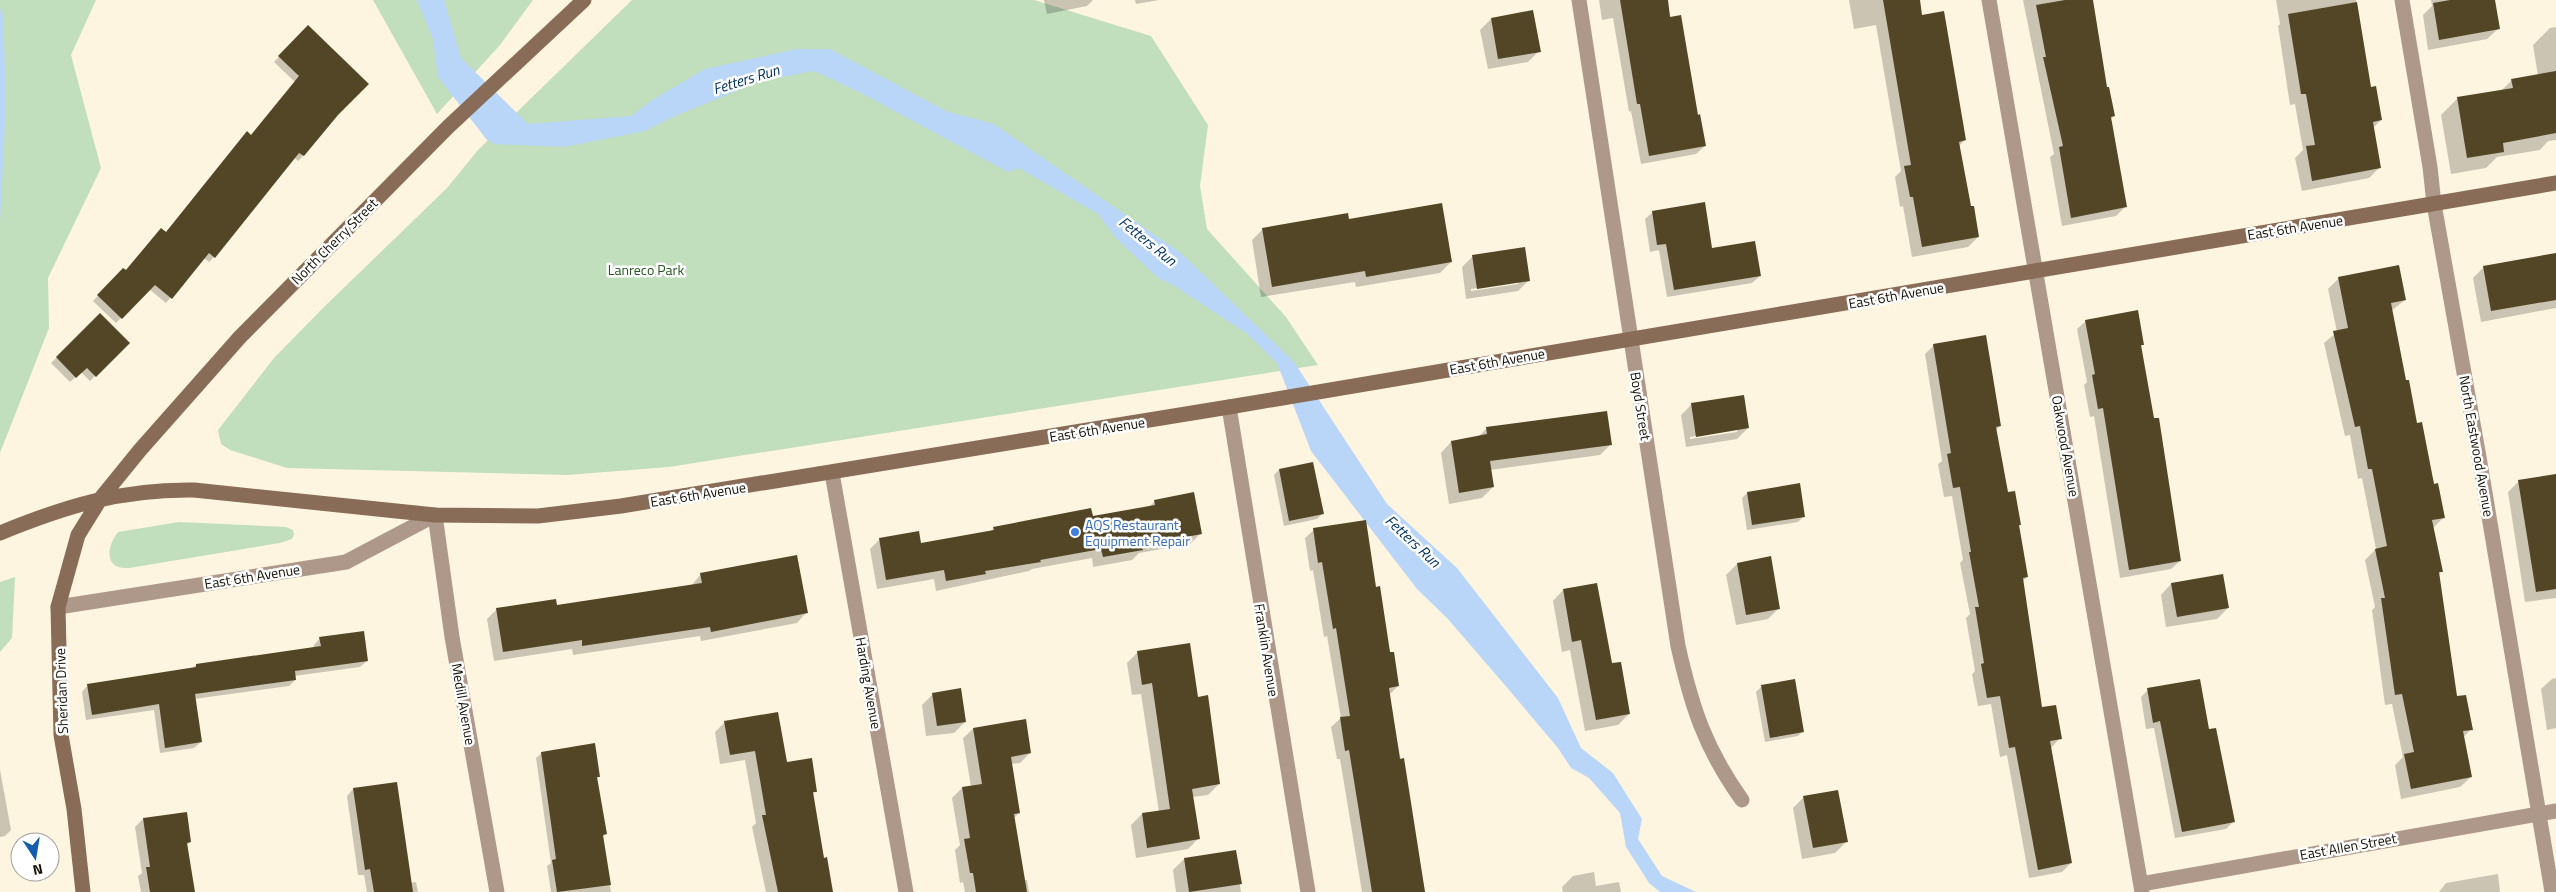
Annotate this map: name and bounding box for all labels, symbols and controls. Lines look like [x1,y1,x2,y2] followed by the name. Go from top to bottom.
[710,58,783,100] water label: Fetters Run
[286,193,382,289] street label: North Cherry Street
[2246,209,2344,245] street label: East 6th Avenue
[1114,211,1182,272] water label: Fetters Run
[608,259,684,280] park label: Lanreco Park
[1847,276,1945,314] street label: East 6th Avenue
[1448,342,1546,380] street label: East 6th Avenue
[1625,370,1657,442] street label: Boyd Street
[2454,374,2500,518] street label: North Eastwood Avenue
[2047,394,2085,498] street label: Oakwood Avenue
[1048,411,1146,447] street label: East 6th Avenue
[649,476,747,512] street label: East 6th Avenue
[1380,509,1446,573] water label: Fetters Run
[1085,514,1190,551] place label: AQS Restaurant Equipment Repair
[1069,526,1081,538] marker: AQS Restaurant Equipment Repair
[203,558,301,594] street label: East 6th Avenue
[1249,602,1285,698] street label: Franklin Avenue
[851,635,887,731] street label: Harding Avenue
[49,648,73,734] street label: Sheridan Drive
[446,662,482,746] street label: Medill Avenue
[2298,827,2398,865] street label: East Allen Street
[10,832,60,882] north arrow
[31,859,45,881] text: N

